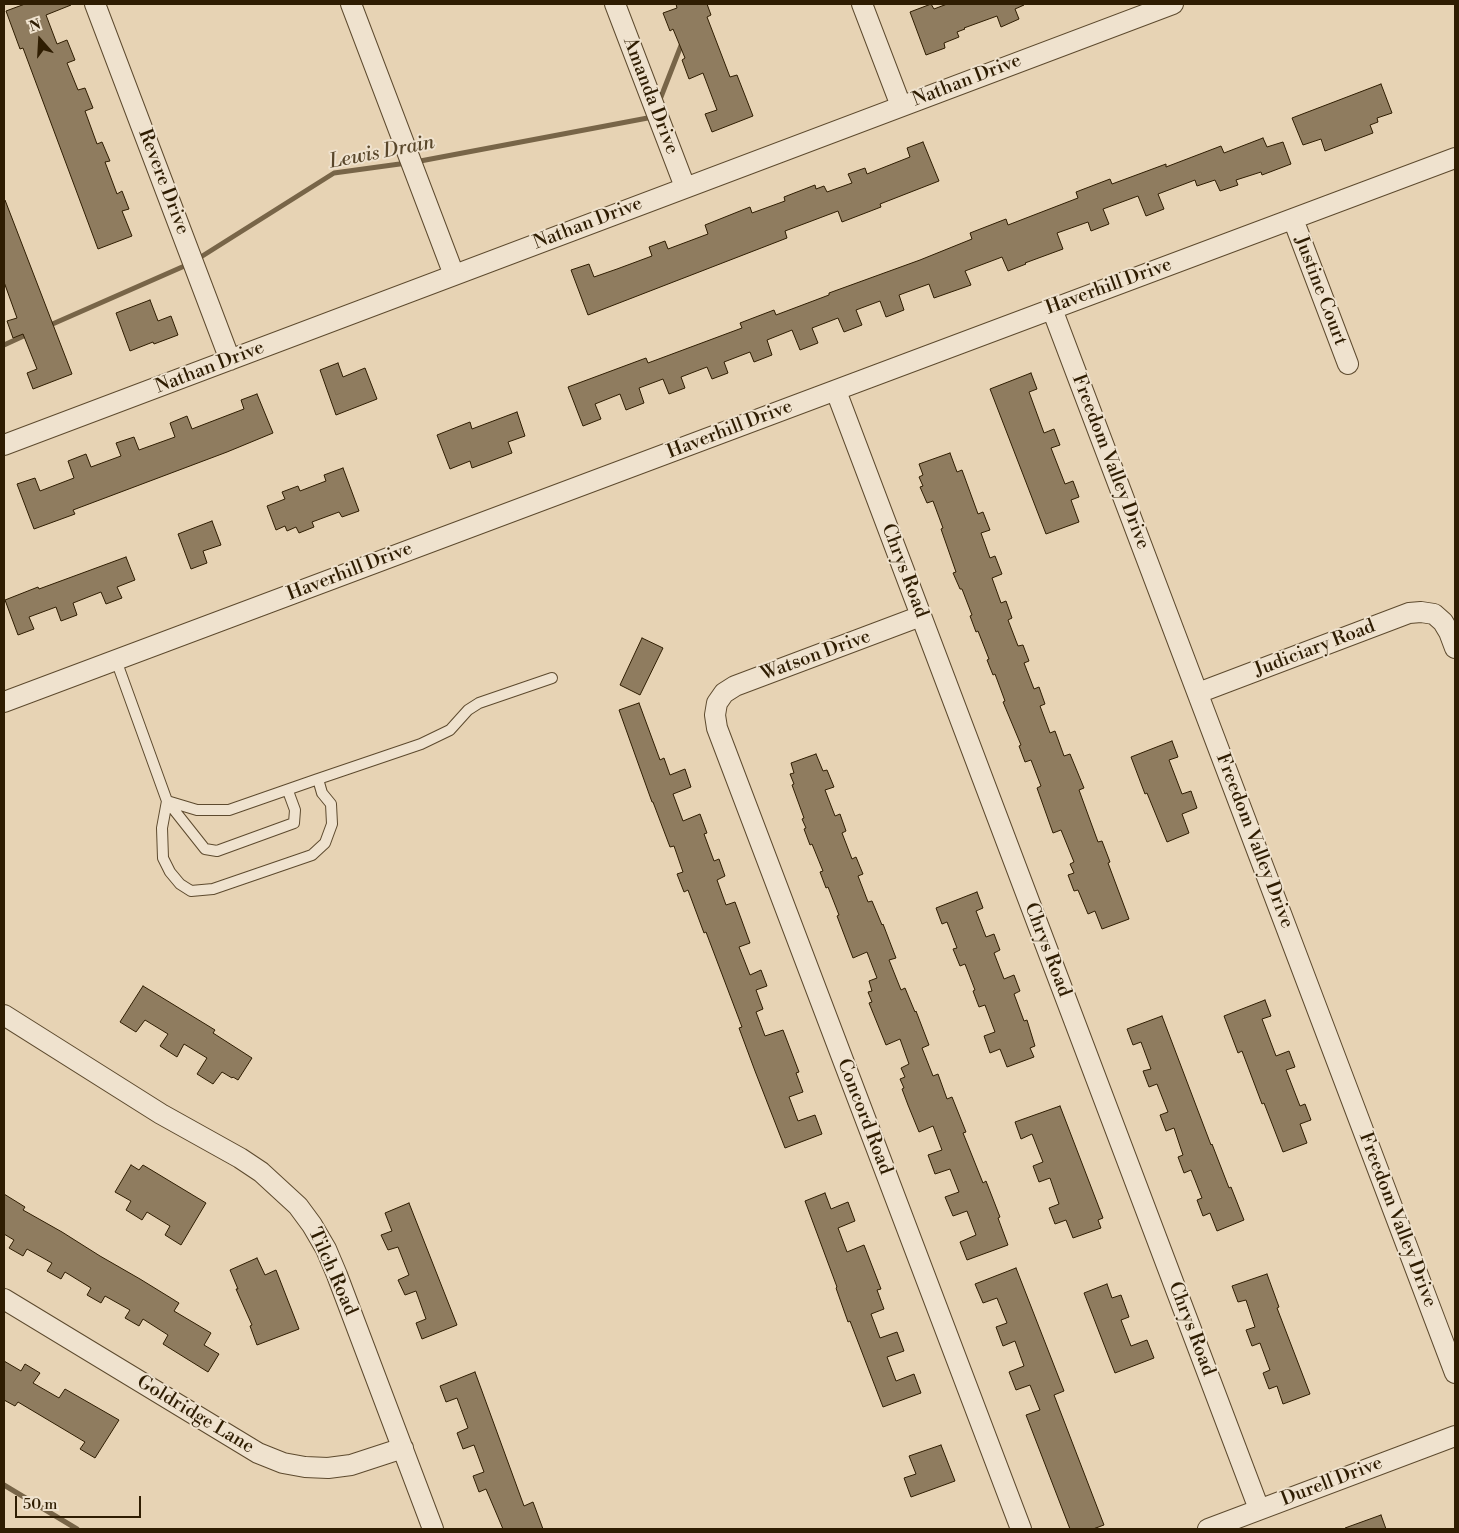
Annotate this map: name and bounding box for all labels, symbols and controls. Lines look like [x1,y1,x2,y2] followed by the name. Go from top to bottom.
[15,15,65,65] north arrow
[27,16,43,36] text: N
[617,34,683,158] street label: Amanda Drive
[909,50,1025,112] street label: Nathan Drive
[132,126,194,238] street label: Revere Drive
[327,131,437,175] water label: Lewis Drain
[530,193,646,255] street label: Nathan Drive
[1289,233,1351,349] street label: Justine Court
[1043,254,1175,320] street label: Haverhill Drive
[152,337,268,399] street label: Nathan Drive
[1066,371,1154,553] street label: Freedom Valley Drive
[664,396,796,464] street label: Haverhill Drive
[876,521,932,621] street label: Chrys Road
[284,538,416,606] street label: Haverhill Drive
[1251,615,1379,683] street label: Judiciary Road
[758,626,874,686] street label: Watson Drive
[1210,750,1298,932] street label: Freedom Valley Drive
[1019,900,1075,1000] street label: Chrys Road
[831,1056,897,1178] street label: Concord Road
[1353,1129,1441,1311] street label: Freedom Valley Drive
[302,1224,362,1320] street label: Tilch Road
[1163,1279,1219,1379] street label: Chrys Road
[132,1371,258,1459] street label: Goldridge Lane
[1278,1452,1386,1512] street label: Durell Drive
[18,1486,144,1518] scale bar
[23,1495,57,1514] text: 50 m

